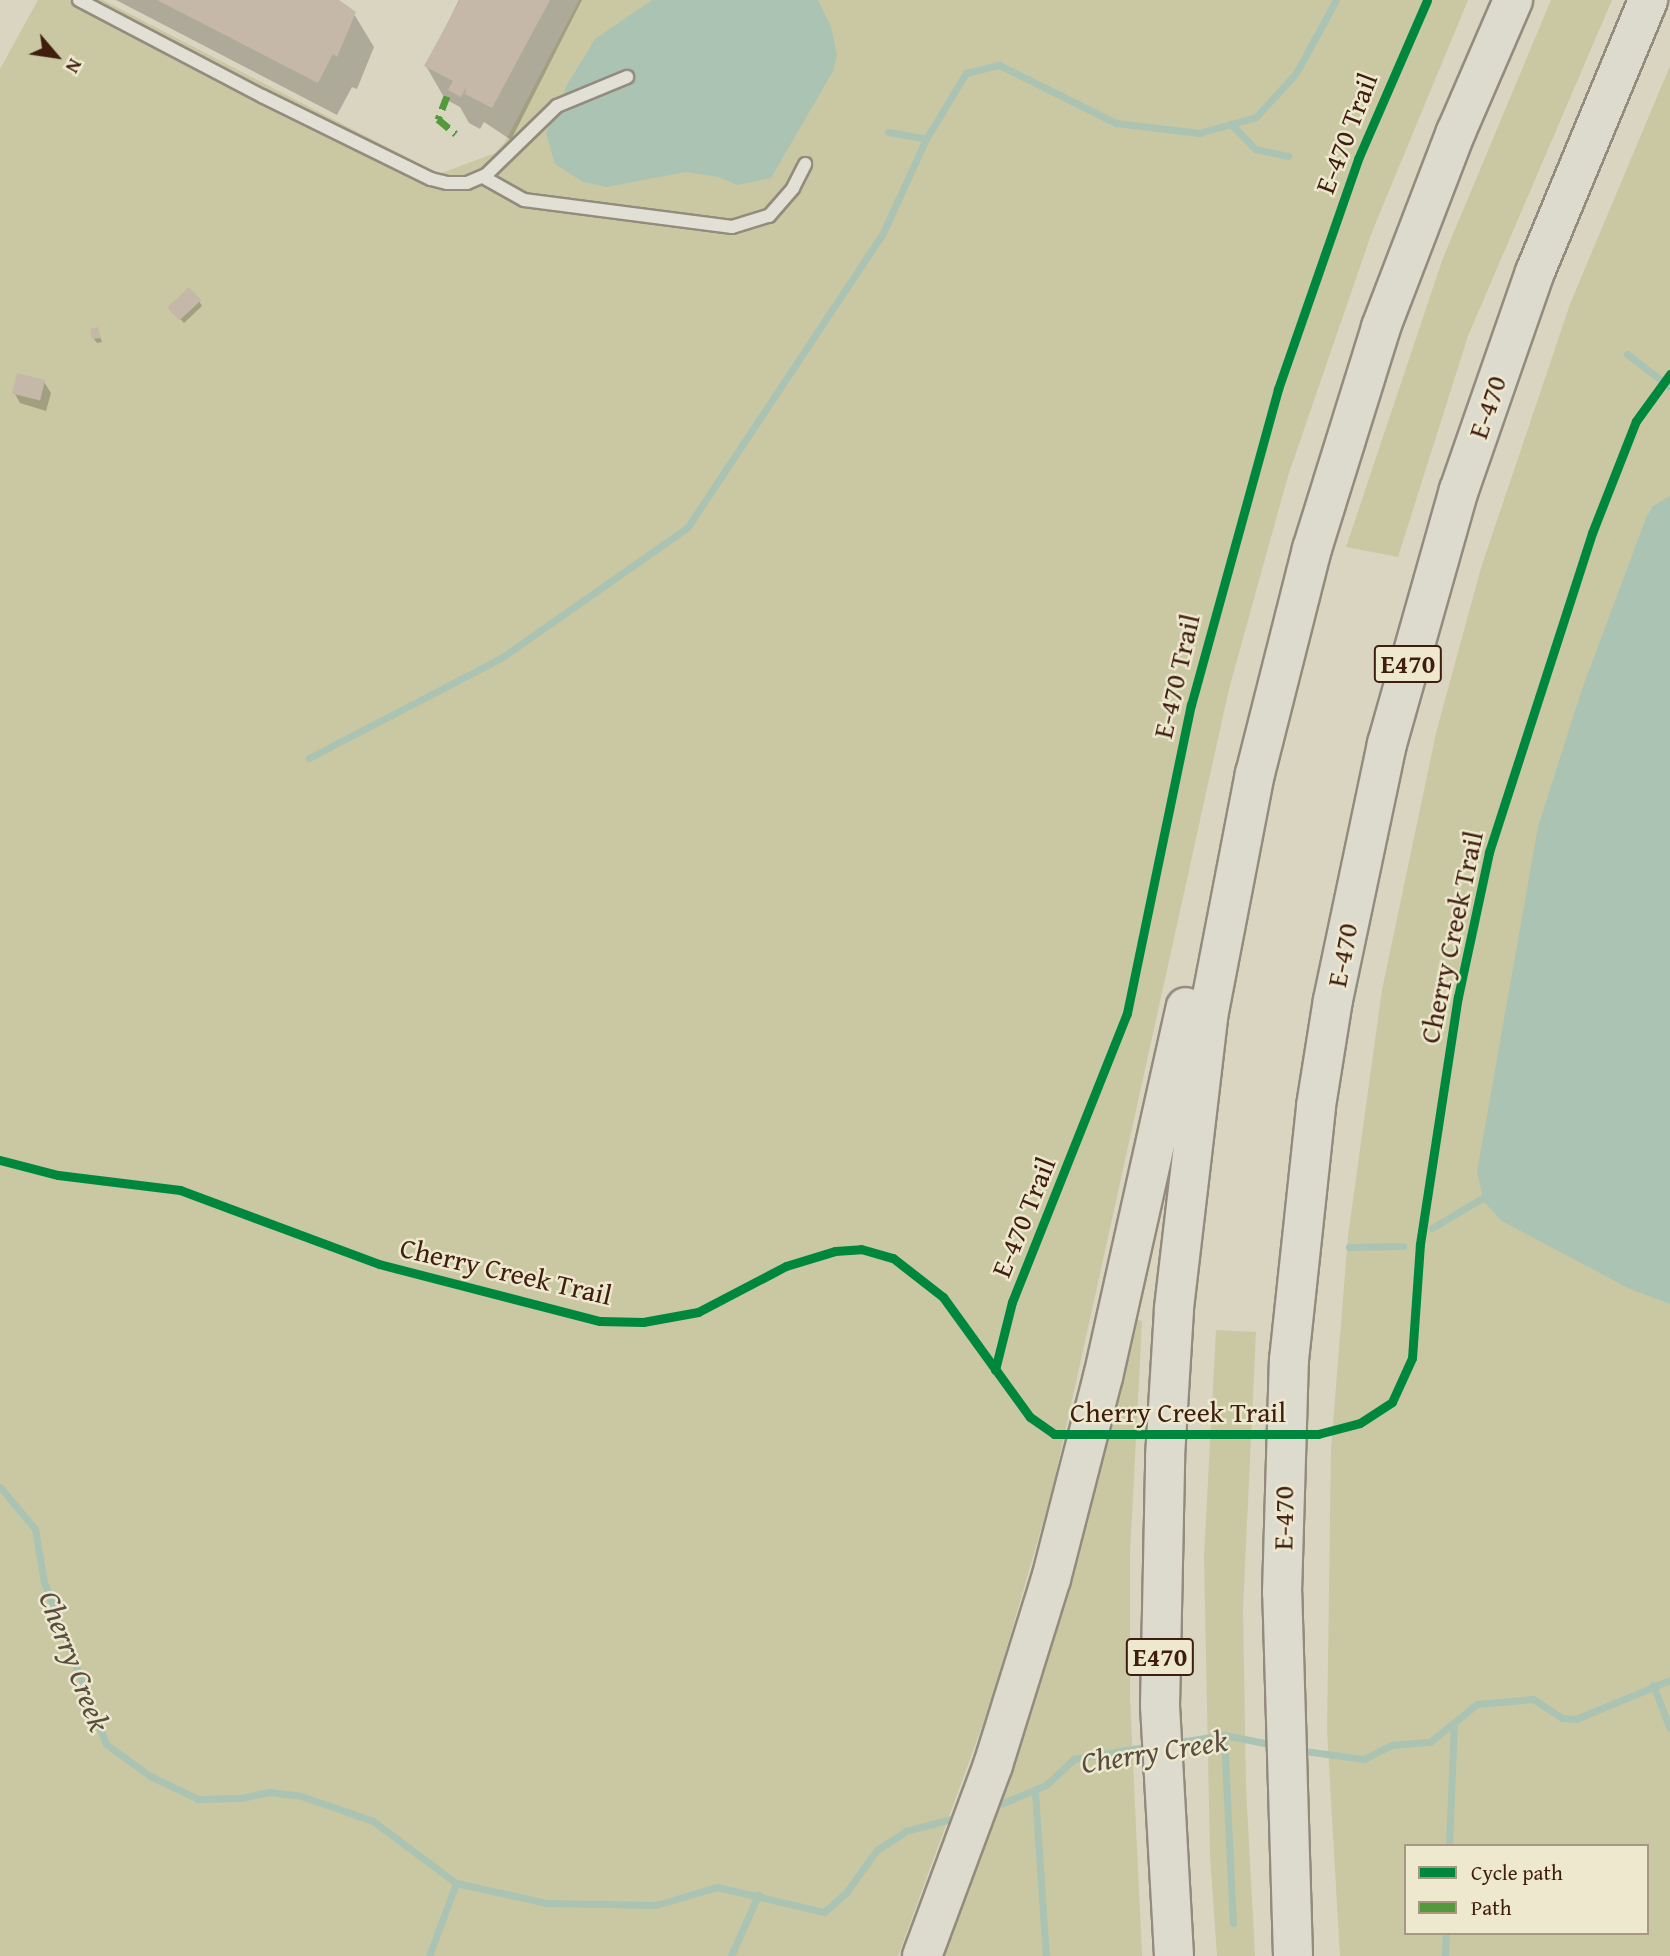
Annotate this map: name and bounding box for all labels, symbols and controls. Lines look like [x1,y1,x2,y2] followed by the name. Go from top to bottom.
[21,21,91,91] north arrow
[59,54,90,79] text: N
[1308,68,1384,198] street label: E-470 Trail
[1461,371,1513,443] street label: E-470
[1145,611,1207,741] street label: E-470 Trail
[1373,642,1443,686] road number: E470
[1412,828,1490,1046] street label: Cherry Creek Trail
[1319,920,1365,990] street label: E-470
[984,1152,1062,1282] street label: E-470 Trail
[397,1230,615,1312] street label: Cherry Creek Trail
[1070,1395,1286,1429] street label: Cherry Creek Trail
[1266,1486,1300,1550] street label: E-470
[32,1586,118,1736] water label: Cherry Creek
[1125,1634,1195,1680] road number: E470
[1078,1722,1230,1780] water label: Cherry Creek
[1404,1844,1649,1935] legend
[1471,1857,1563,1888] text: Cycle path
[1471,1892,1511,1923] text: Path

